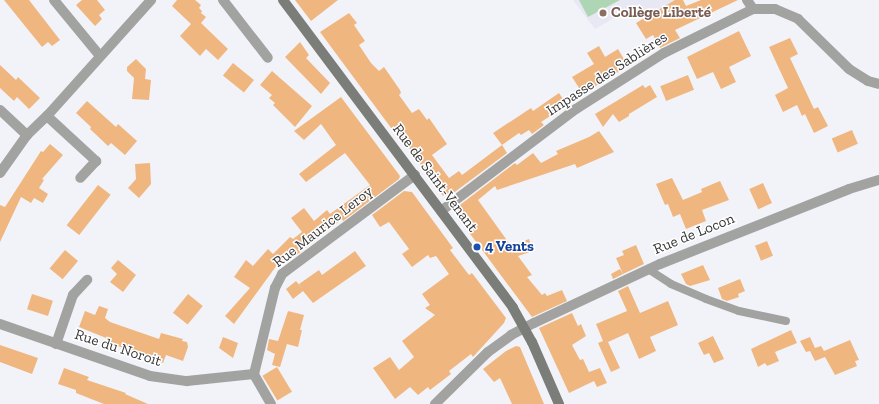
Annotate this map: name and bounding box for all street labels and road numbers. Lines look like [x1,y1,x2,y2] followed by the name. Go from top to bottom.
[543,28,671,120] street label: Impasse des Sablières
[389,120,481,236] street label: Rue de Saint-Venant
[270,183,376,271] street label: Rue Maurice Leroy
[651,210,737,258] street label: Rue de Locon
[72,325,164,371] street label: Rue du Noroit

